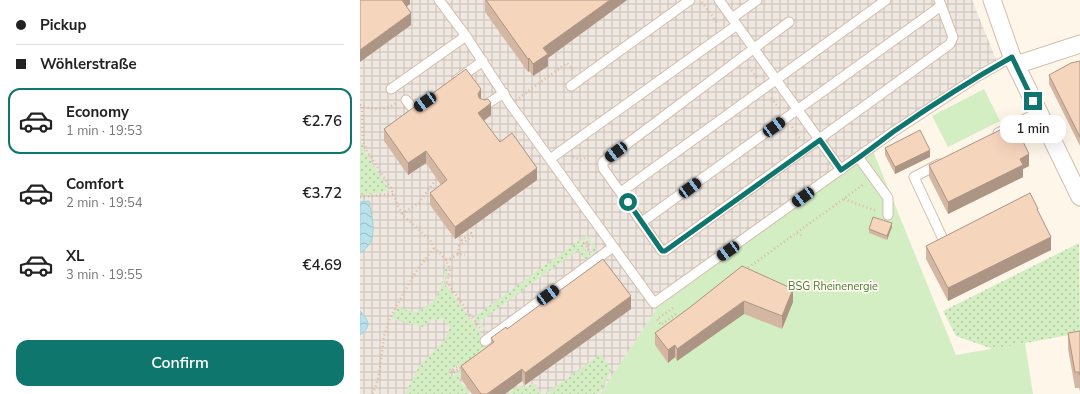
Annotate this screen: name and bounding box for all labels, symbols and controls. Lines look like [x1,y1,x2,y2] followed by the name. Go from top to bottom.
[40,15,86,35] text: Pickup
[40,54,137,74] text: Wöhlerstraße
[412,90,438,114] car
[1024,92,1042,110] route end
[66,102,129,122] text: Economy
[18,103,54,139] icon: car
[302,111,342,131] text: €2.76
[761,115,787,139] car
[1000,115,1066,143] callout: 1 min
[1016,120,1050,138] text: 1 min
[66,122,142,140] text: 1 min · 19:53
[603,140,629,164] car
[66,174,123,194] text: Comfort
[18,175,54,211] icon: car
[677,176,703,200] car
[302,183,342,203] text: €3.72
[790,185,816,209] car
[619,193,637,211] route start
[66,194,142,212] text: 2 min · 19:54
[715,239,741,263] car
[66,246,85,266] text: XL
[18,247,54,283] icon: car
[302,255,342,275] text: €4.69
[66,266,142,284] text: 3 min · 19:55
[788,279,878,294] park label: BSG Rheinenergie
[535,283,561,307] car
[16,340,344,386] button: Confirm

